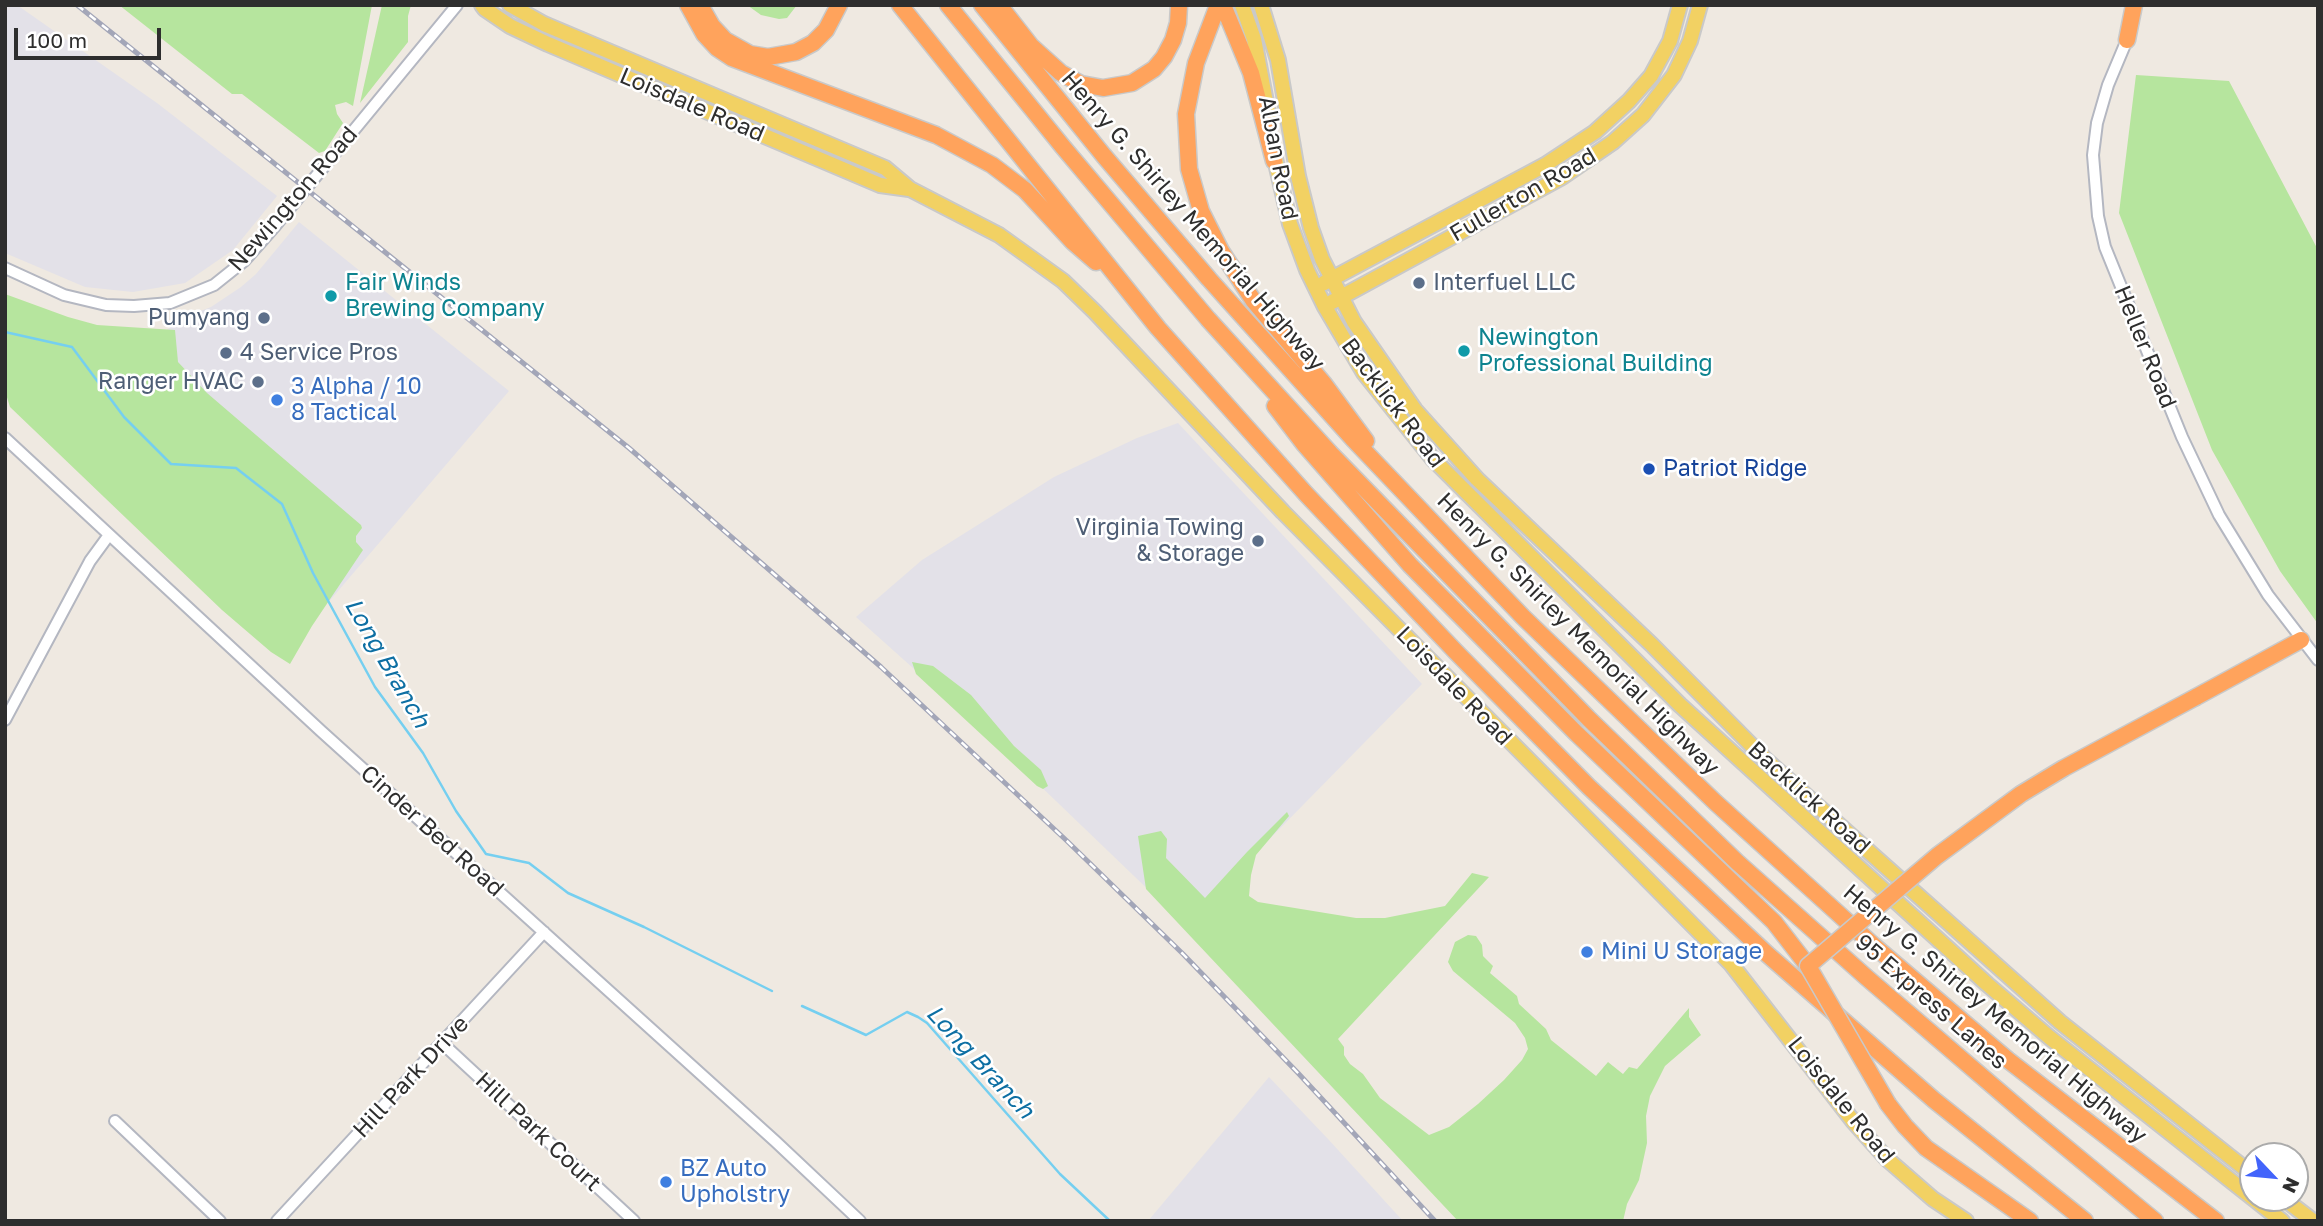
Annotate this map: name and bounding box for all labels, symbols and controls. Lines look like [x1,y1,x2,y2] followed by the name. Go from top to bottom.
[18,14,164,58] scale bar
[27,27,87,53] text: 100 m
[615,62,769,148] street label: Loisdale Road
[1055,65,1331,377] street label: Henry G. Shirley Memorial Highway
[1252,94,1304,222] street label: Alban Road
[223,121,363,277] street label: Newington Road
[1445,142,1601,248] street label: Fullerton Road
[345,269,545,323] place label: Fair Winds Brewing Company
[1433,269,1576,297] place label: Interfuel LLC
[1411,275,1427,291] marker: Interfuel LLC
[2108,282,2182,412] street label: Heller Road
[323,288,339,304] marker: Fair Winds Brewing Company
[148,304,250,332] place label: Pumyang
[256,310,272,326] marker: Pumyang
[1478,324,1713,378] place label: Newington Professional Building
[1335,333,1451,473] street label: Backlick Road
[240,339,398,367] place label: 4 Service Pros
[1456,343,1472,359] marker: Newington Professional Building
[218,345,234,361] marker: 4 Service Pros
[98,368,244,396] place label: Ranger HVAC
[291,373,422,427] place label: 3 Alpha / 10 8 Tactical
[250,374,266,390] marker: Ranger HVAC
[269,392,285,408] marker: 3 Alpha / 10 8 Tactical
[1663,455,1807,483] place label: Patriot Ridge
[1641,461,1657,477] marker: Patriot Ridge
[1431,487,1725,781] street label: Henry G. Shirley Memorial Highway
[1075,514,1244,568] place label: Virginia Towing & Storage
[1250,533,1266,549] marker: Virginia Towing & Storage
[338,593,436,733] water label: Long Branch
[1390,621,1518,751] street label: Loisdale Road
[1742,736,1876,860] street label: Backlick Road
[355,759,509,903] street label: Cinder Bed Road
[1837,879,2153,1149] street label: Henry G. Shirley Memorial Highway
[1849,929,2013,1075] street label: 95 Express Lanes
[1601,938,1762,966] place label: Mini U Storage
[1579,944,1595,960] marker: Mini U Storage
[920,999,1040,1125] water label: Long Branch
[347,1010,475,1144] street label: Hill Park Drive
[1782,1031,1900,1169] street label: Loisdale Road
[469,1067,607,1197] street label: Hill Park Court
[2239,1142,2309,1212] north arrow
[680,1155,790,1209] place label: BZ Auto Upholstry
[658,1174,674,1190] marker: BZ Auto Upholstry
[2278,1174,2305,1197] text: N

